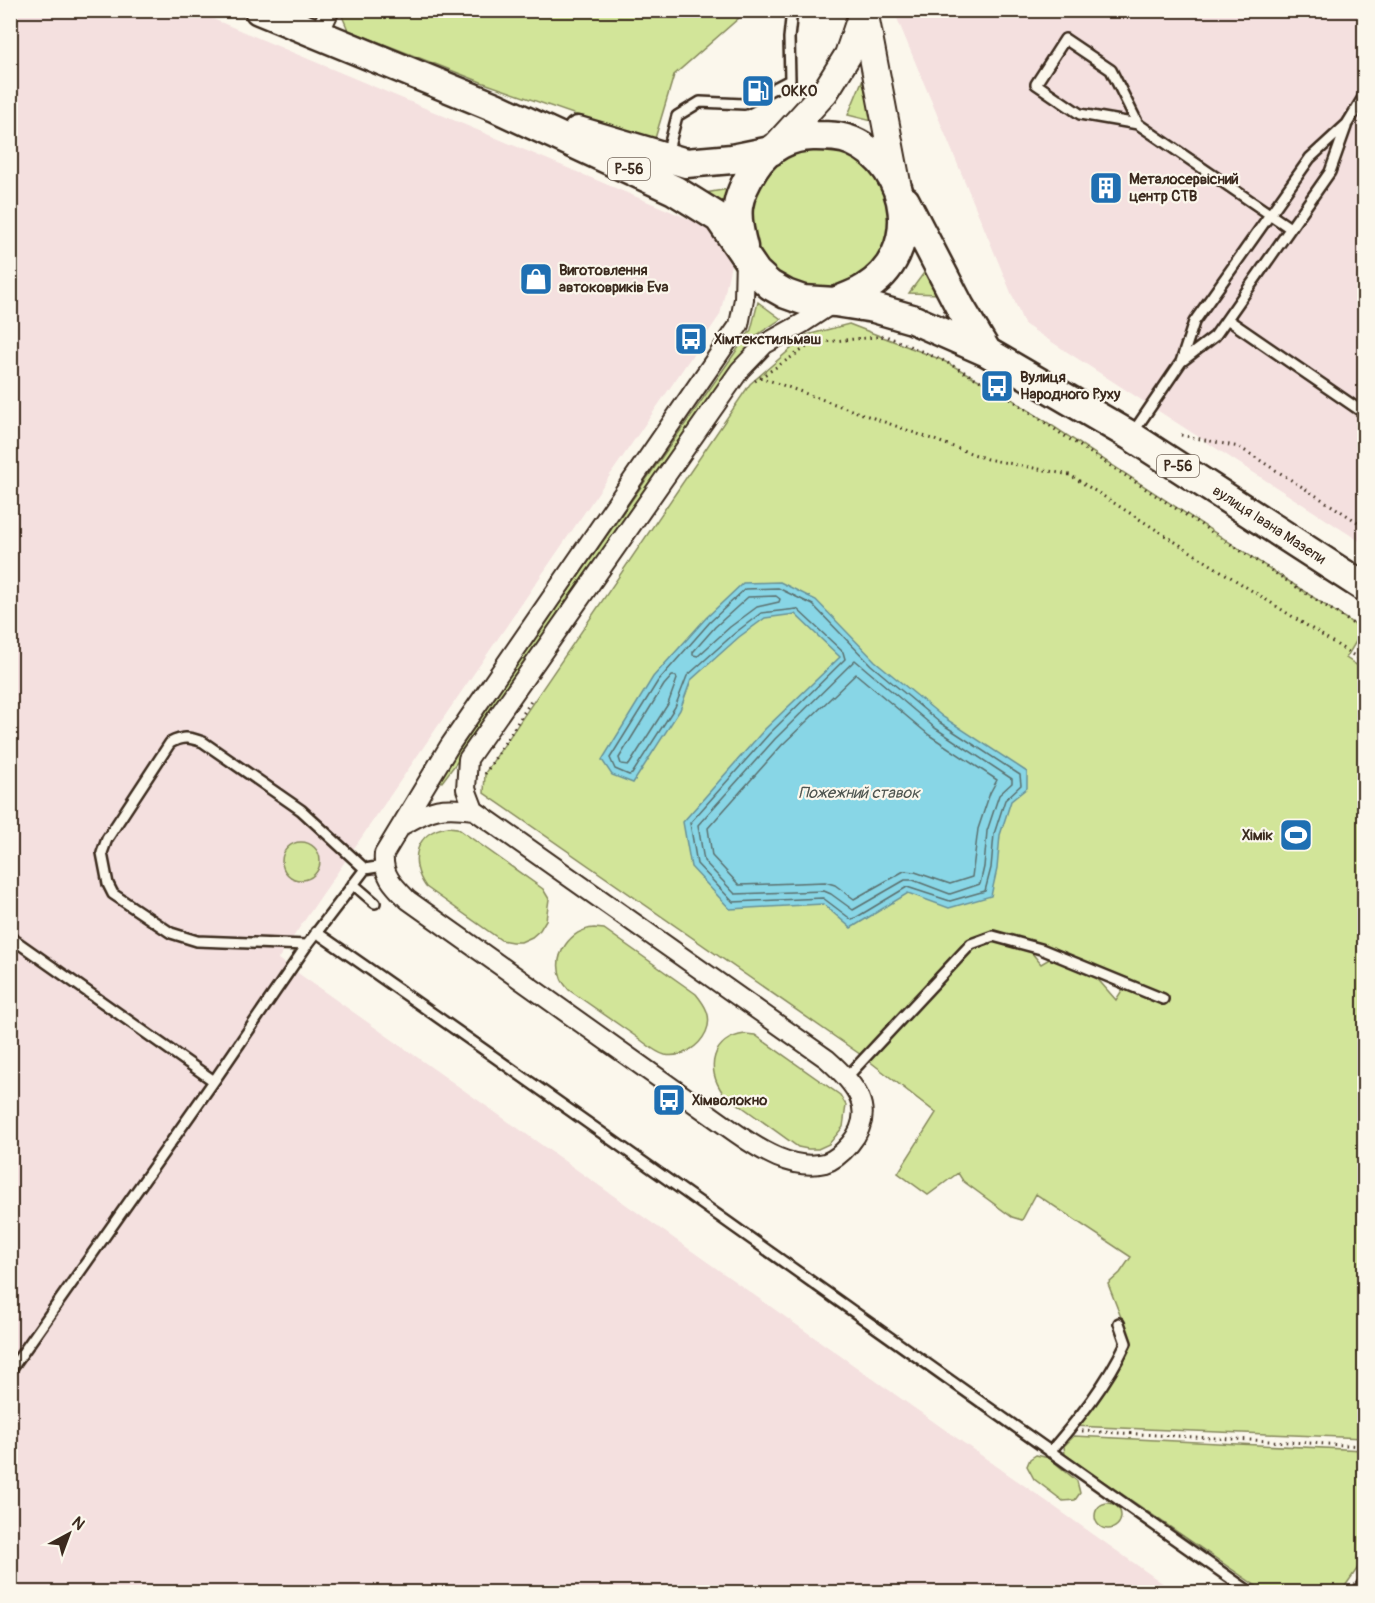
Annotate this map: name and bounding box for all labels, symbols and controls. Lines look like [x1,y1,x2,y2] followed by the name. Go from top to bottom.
[740,73,776,109] fuel station icon: ОККО
[781,82,818,101] place label: ОККО
[608,158,650,180] road number: Р-56
[1088,170,1124,206] building icon: Металосервісний центр СТВ
[1129,170,1239,206] place label: Металосервісний центр СТВ
[518,261,554,297] shop icon: Виготовлення автоковриків Eva
[559,261,668,297] place label: Виготовлення автоковриків Eva
[673,321,709,357] bus stop icon: Хімтекстильмаш
[714,330,821,349] place label: Хімтекстильмаш
[979,368,1015,404] bus stop icon: Вулиця Народного Руху
[1020,368,1121,404] place label: Вулиця Народного Руху
[1157,455,1199,477] road number: Р-56
[1209,481,1329,569] street label: вулиця Івана Мазепи
[799,783,921,803] water label: Пожежний ставок
[1278,817,1314,853] sports icon: Хімік
[1242,826,1273,845] place label: Хімік
[651,1082,687,1118] bus stop icon: Хімволокно
[692,1091,767,1110] place label: Хімволокно
[39,1504,99,1564] north arrow
[68,1512,89,1535] text: N

